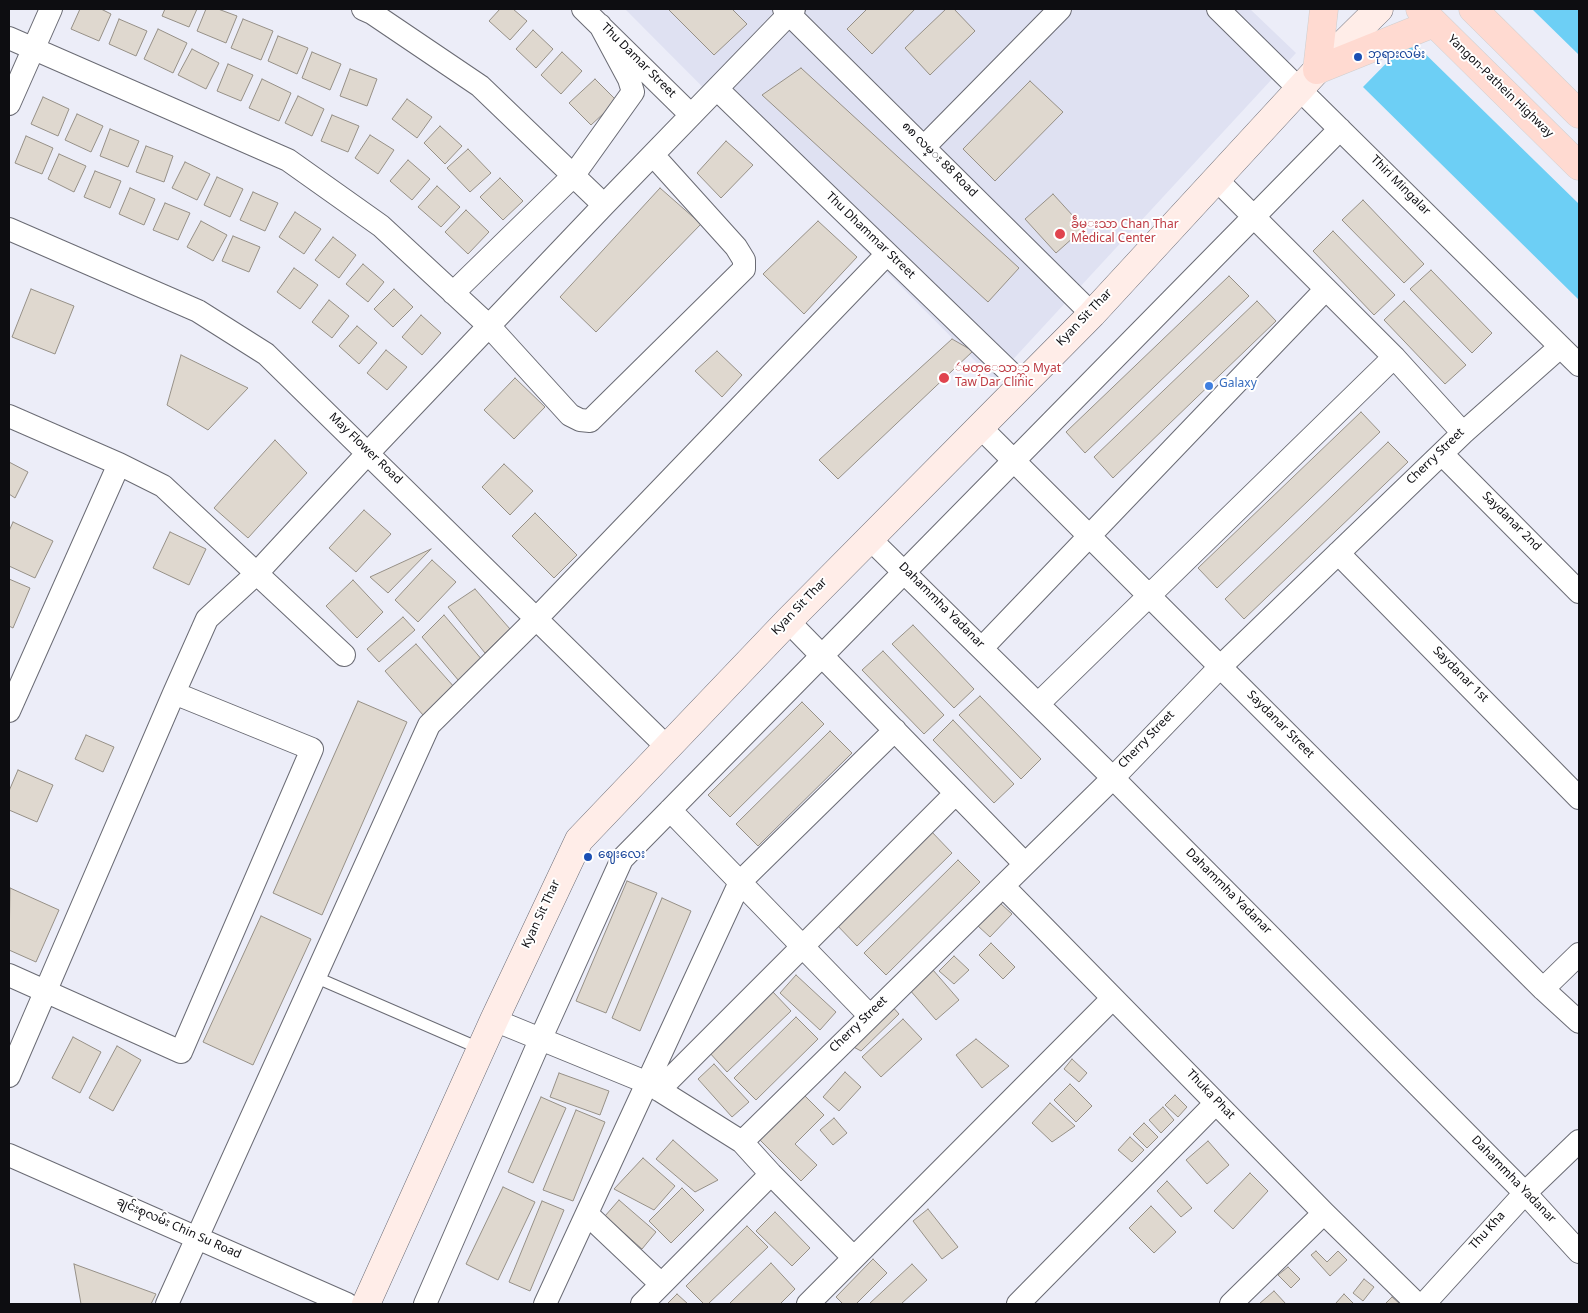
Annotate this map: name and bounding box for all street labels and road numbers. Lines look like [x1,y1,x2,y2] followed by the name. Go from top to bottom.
[597,22,677,102] street label: Thu Damar Street
[1443,34,1555,142] street label: Yangon-Pathein Highway
[897,120,979,202] street label: ၈၈ လမ္း 88 Road
[1366,154,1432,220] street label: Thiri Mingalar
[821,191,917,283] street label: Thu Dhammar Street
[1055,287,1117,351] street label: Kyan Sit Thar
[324,411,404,489] street label: May Flower Road
[1405,427,1469,489] street label: Cherry Street
[1478,491,1542,555] street label: Saydanar 2nd
[894,561,986,653] street label: Dahammha Yadanar
[770,576,832,640] street label: Kyan Sit Thar
[1428,645,1490,707] street label: Saydanar 1st
[1242,689,1316,763] street label: Saydanar Street
[1117,709,1179,773] street label: Cherry Street
[1181,847,1273,939] street label: Dahammha Yadanar
[521,879,565,951] street label: Kyan Sit Thar
[828,995,892,1057] street label: Cherry Street
[1182,1068,1236,1124] street label: Thuka Phat
[1467,1134,1557,1228] street label: Dahammha Yadanar
[114,1196,242,1264] street label: ချင်းစုလမ်း Chin Su Road
[1468,1210,1510,1254] street label: Thu Kha

